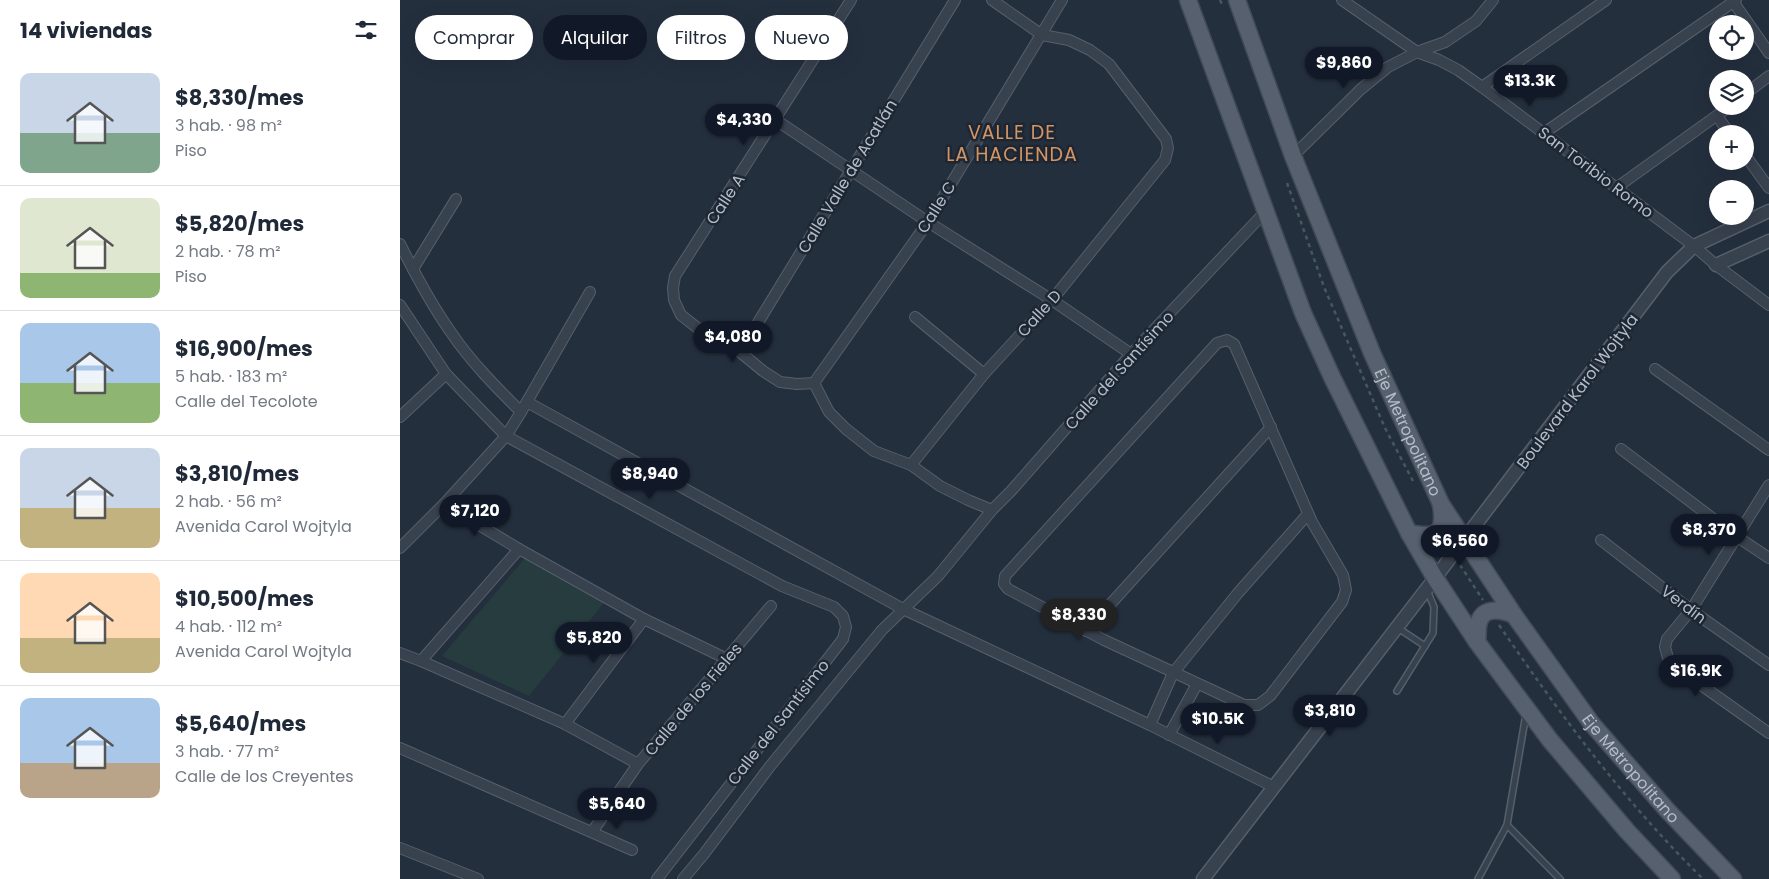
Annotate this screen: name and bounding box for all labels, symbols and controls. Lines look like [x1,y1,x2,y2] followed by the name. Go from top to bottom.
[415,15,533,60] chip: Comprar
[543,15,647,60] chip: Alquilar
[657,15,745,60] chip: Filtros
[755,15,848,60] chip: Nuevo
[1709,15,1754,225] map controls
[1709,15,1754,60] button: locate
[20,16,153,45] text: 14 viviendas
[352,16,380,44] icon: filters
[1303,46,1385,89] pin: $9,860
[1316,51,1372,74] text: $9,860
[1489,64,1571,107] pin: $13.3K
[1504,69,1556,92] text: $13.3K
[1709,70,1754,115] button: layers
[175,83,304,112] text: $8,330/mes
[60,93,120,153] icon: home
[792,95,903,258] street label: Calle Valle de Acatlán
[703,104,785,146] pin: $4,330
[716,108,772,131] text: $4,330
[175,114,282,137] text: 3 hab. · 98 m²
[946,119,1078,168] district label: VALLE DE LA HACIENDA
[1533,121,1658,224] street label: San Toribio Romo
[1709,125,1754,170] button: +
[175,139,207,162] text: Piso
[701,169,750,229] street label: Calle A
[911,177,961,238] street label: Calle C
[1709,180,1754,225] button: −
[175,209,304,238] text: $5,820/mes
[60,218,120,278] icon: home
[175,240,281,263] text: 2 hab. · 78 m²
[175,265,207,288] text: Piso
[1012,285,1067,342] street label: Calle D
[1060,306,1179,435] street label: Calle del Santísimo
[1511,309,1644,474] street label: Boulevard Karol Wojtyla
[692,320,774,363] pin: $4,080
[704,325,762,348] text: $4,080
[175,334,313,363] text: $16,900/mes
[60,343,120,403] icon: home
[175,365,287,388] text: 5 hab. · 183 m²
[1369,365,1447,500] street label: Eje Metropolitano
[175,390,318,413] text: Calle del Tecolote
[609,458,691,500] pin: $8,940
[175,459,299,488] text: $3,810/mes
[622,462,678,485] text: $8,940
[60,468,120,528] icon: home
[175,490,282,513] text: 2 hab. · 56 m²
[434,494,516,537] pin: $7,120
[450,499,500,522] text: $7,120
[1668,514,1750,556] pin: $8,370
[175,515,352,538] text: Avenida Carol Wojtyla
[1682,518,1736,541] text: $8,370
[1419,524,1501,567] pin: $6,560
[1432,529,1488,552] text: $6,560
[1656,580,1711,629] street label: Verdín
[175,584,314,613] text: $10,500/mes
[60,593,120,653] icon: home
[1038,598,1120,641] pin: $8,330
[1051,603,1107,626] text: $8,330
[175,615,282,638] text: 4 hab. · 112 m²
[553,622,635,664] pin: $5,820
[566,626,622,649] text: $5,820
[639,638,748,761] street label: Calle de los Fieles
[175,640,352,663] text: Avenida Carol Wojtyla
[1655,654,1737,697] pin: $16.9K
[722,655,835,790] street label: Calle del Santísimo
[1670,659,1722,682] text: $16.9K
[1289,694,1371,737] pin: $3,810
[1304,699,1356,722] text: $3,810
[1177,702,1259,745] pin: $10.5K
[1191,707,1245,730] text: $10.5K
[175,709,306,738] text: $5,640/mes
[1576,709,1685,828] street label: Eje Metropolitano
[60,718,120,778] icon: home
[175,740,279,763] text: 3 hab. · 77 m²
[175,765,354,788] text: Calle de los Creyentes
[576,788,658,830] pin: $5,640
[589,792,645,815] text: $5,640

